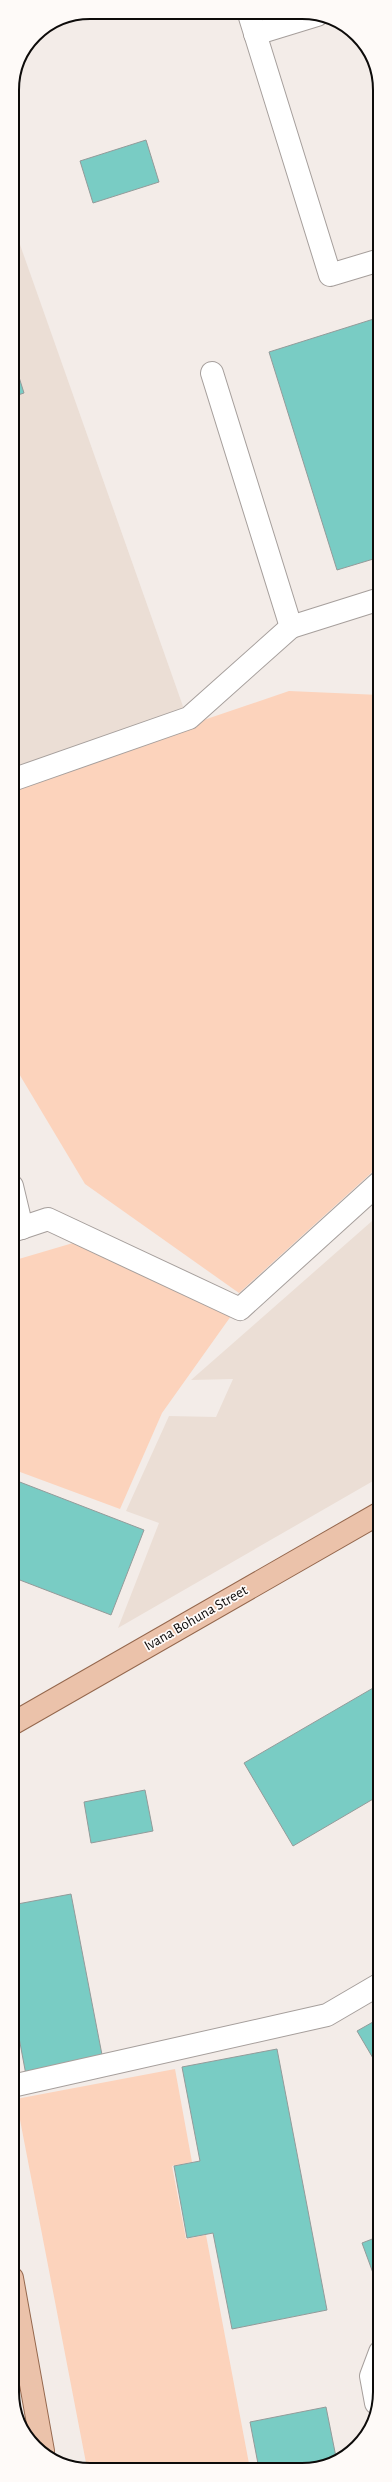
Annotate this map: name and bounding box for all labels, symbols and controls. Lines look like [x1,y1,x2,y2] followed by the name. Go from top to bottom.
[142,1582,250,1654] street label: Ivana Bohuna Street

